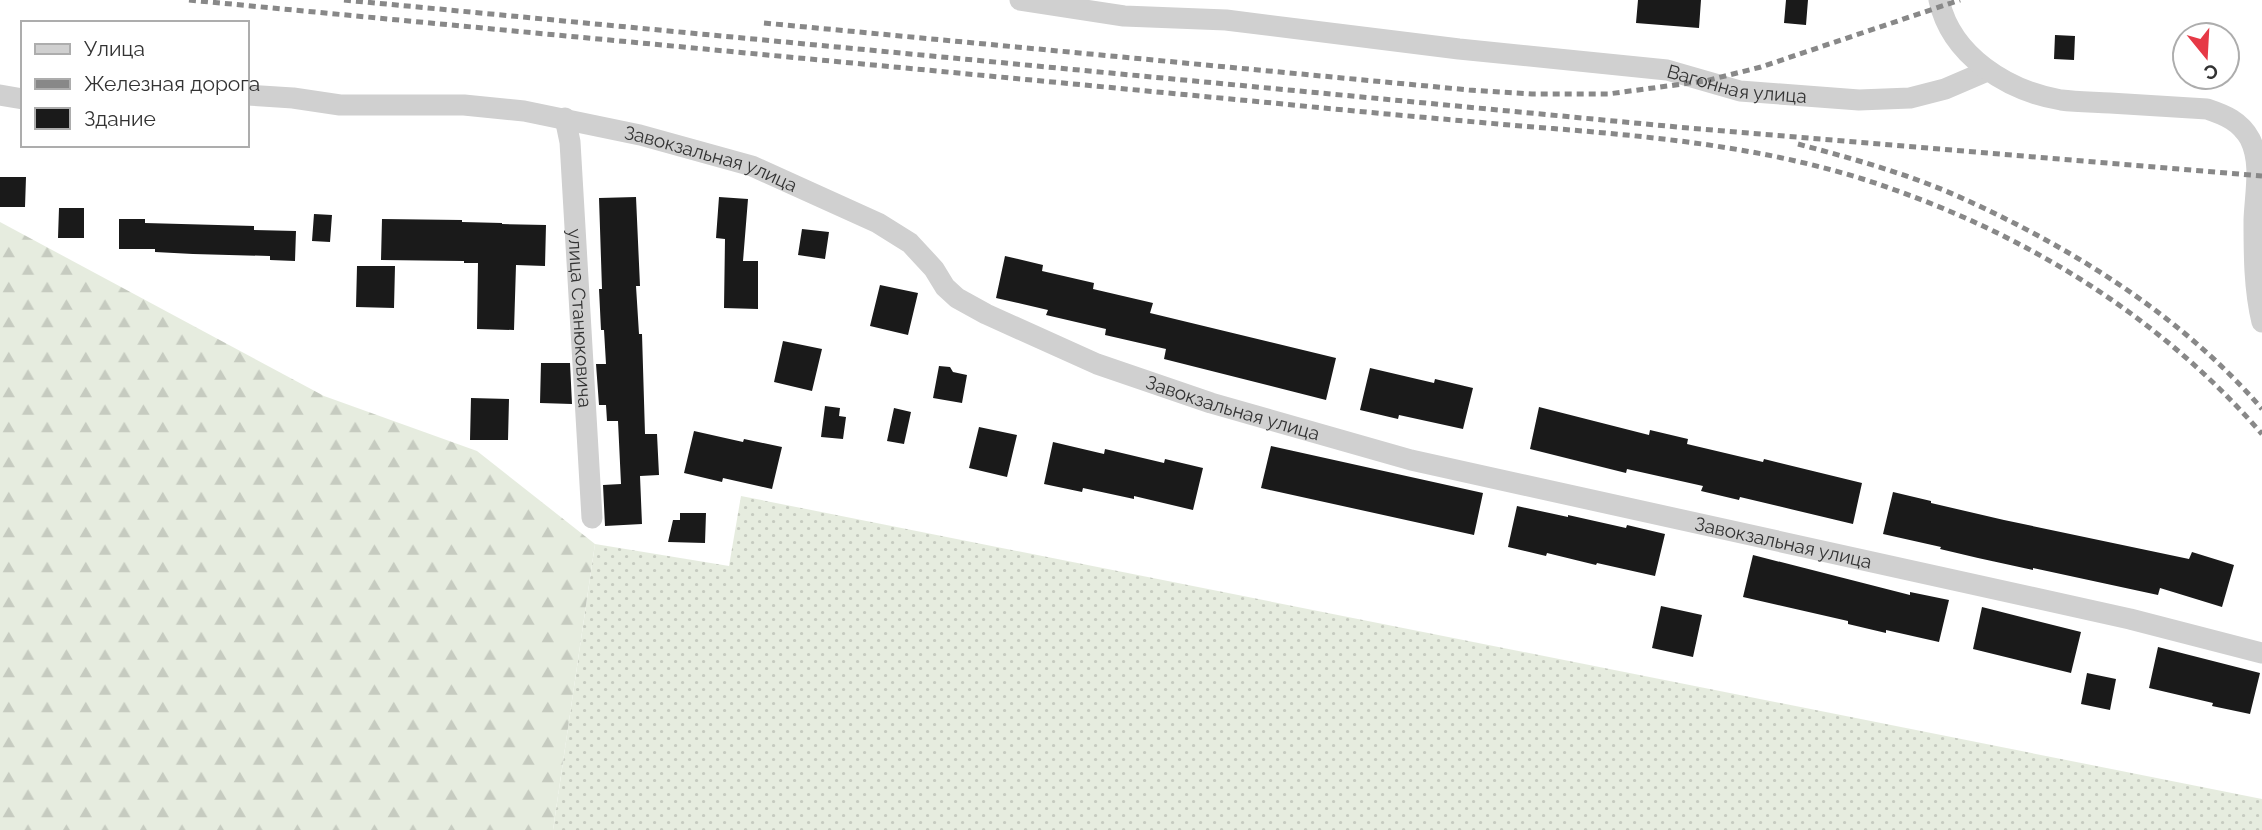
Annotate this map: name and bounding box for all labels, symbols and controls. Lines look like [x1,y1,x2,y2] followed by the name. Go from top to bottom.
[21,21,248,147] legend
[2171,21,2241,91] north arrow
[84,36,145,61] text: Улица
[1665,60,1808,107] street label: Вагонная улица
[2202,60,2221,85] text: С
[84,71,260,96] text: Железная дорога
[84,106,156,131] text: Здание
[622,121,801,196] street label: Завокзальная улица
[564,228,597,408] street label: улица Станюковича
[1143,371,1322,444] street label: Завокзальная улица
[1693,512,1874,573] street label: Завокзальная улица

